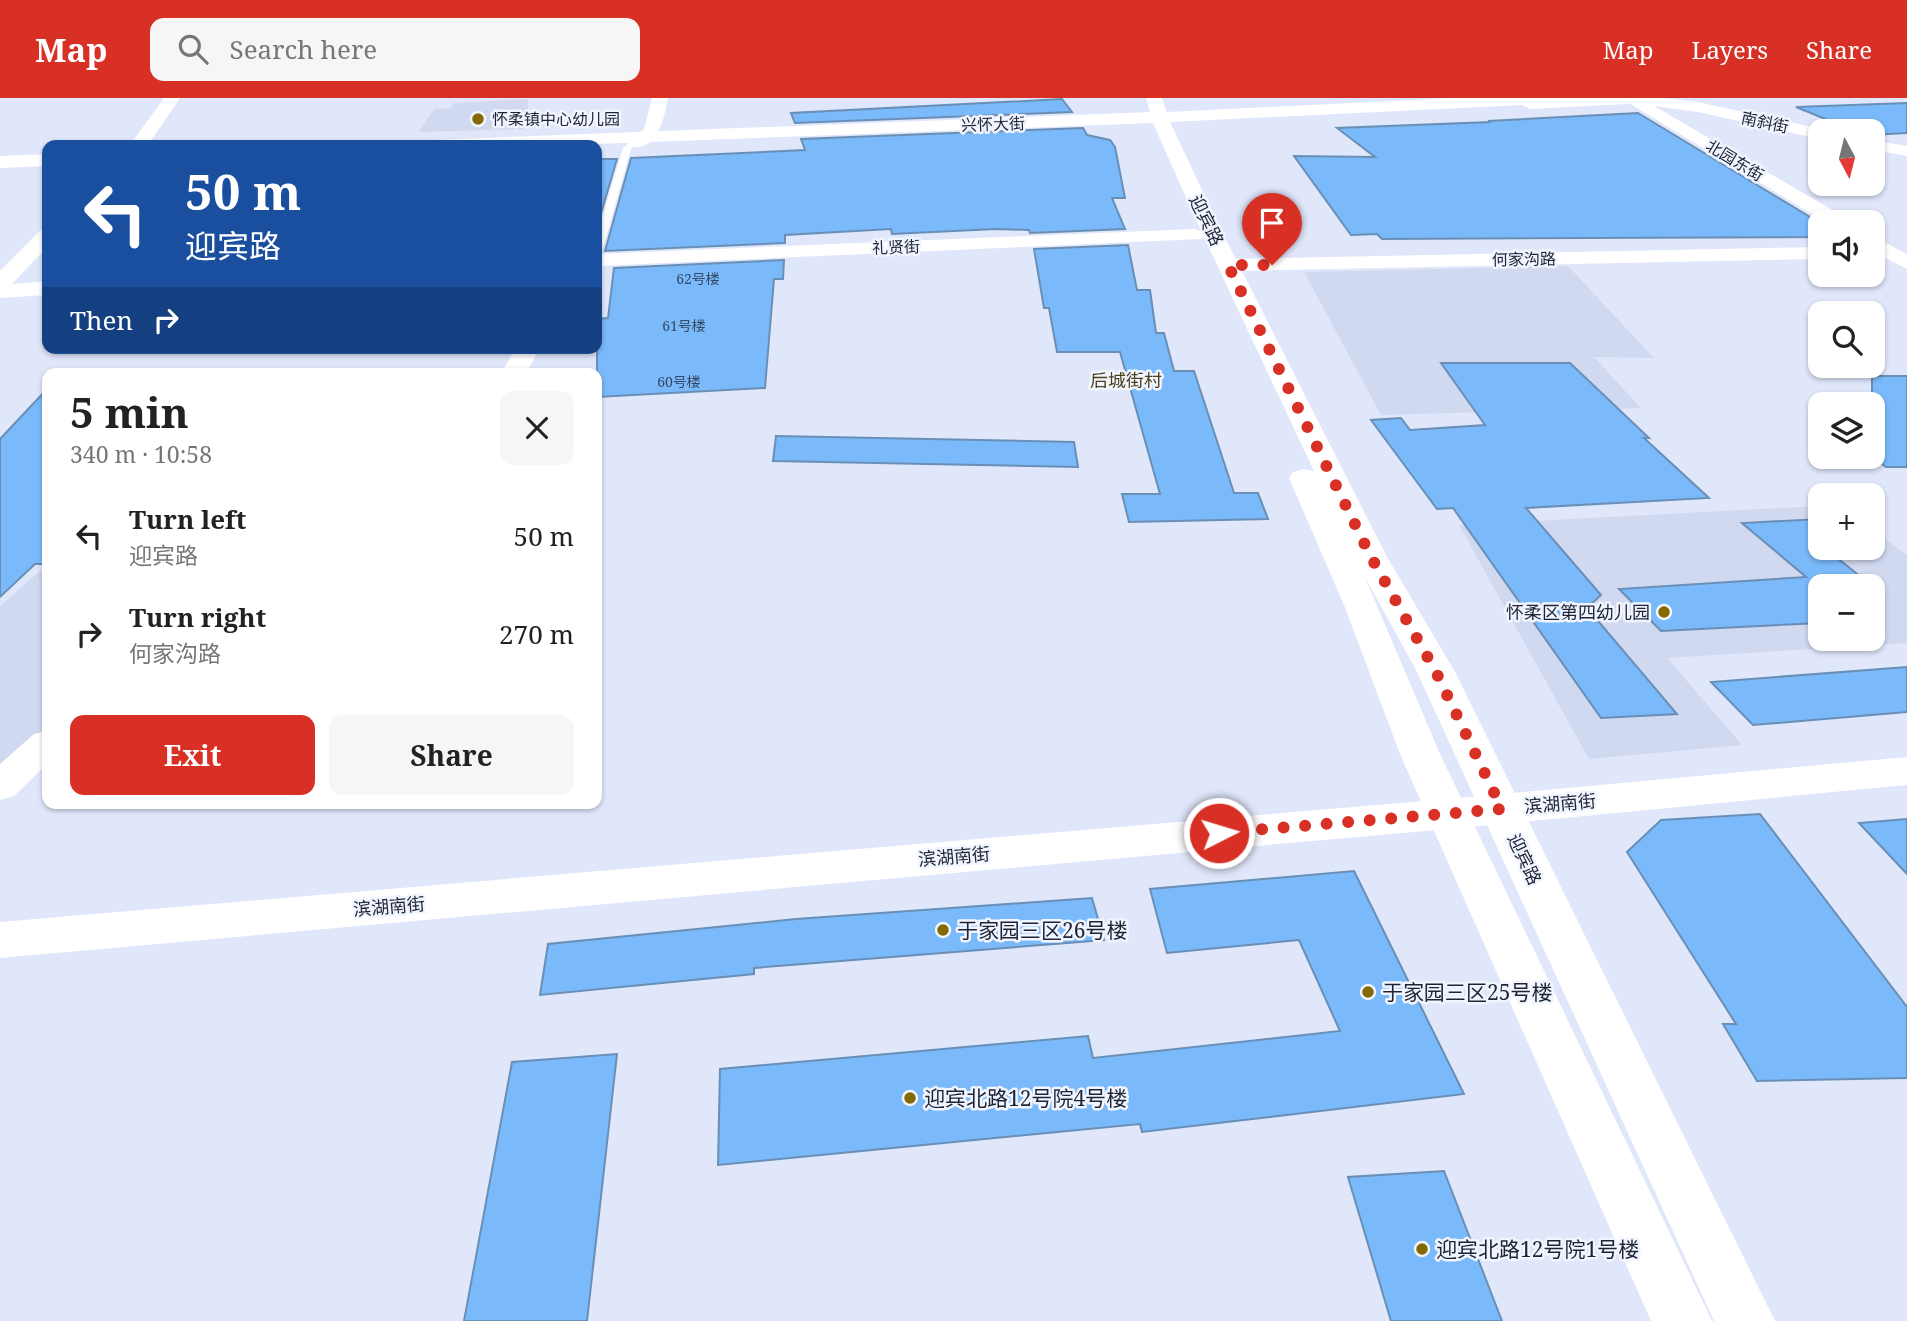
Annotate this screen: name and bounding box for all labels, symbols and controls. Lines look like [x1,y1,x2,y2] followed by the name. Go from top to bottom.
[150,18,640,81] search box
[35,27,108,72] text: Map
[174,30,212,68] icon: search
[230,31,377,67] text: Search here
[1603,33,1654,66] text: Map
[1692,33,1768,66] text: Layers
[1806,33,1872,66] text: Share
[1739,106,1791,138] street label: 南斜街
[492,108,620,130] place label: 怀柔镇中心幼儿园
[470,111,486,127] marker: 怀柔镇中心幼儿园
[961,112,1025,136] street label: 兴怀大街
[1808,119,1885,196] north arrow
[1808,119,1885,651] map controls
[1702,134,1768,186] street label: 北园东街
[185,158,301,224] text: 50 m
[70,168,161,259] icon: left
[1184,190,1230,250] street label: 迎宾路
[1242,193,1302,265] pin
[1253,204,1291,242] icon: arrive
[1808,210,1885,287] button: sound
[185,224,281,267] text: 迎宾路
[872,235,920,259] street label: 礼贤街
[1492,247,1556,271] street label: 何家沟路
[676,269,720,288] house number: 62号楼
[147,301,185,339] icon: right
[1808,301,1885,378] button: search
[70,302,133,338] text: Then
[662,316,706,335] house number: 61号楼
[1090,368,1162,392] district label: 后城街村
[657,372,701,391] house number: 60号楼
[70,383,189,440] text: 5 min
[500,391,574,465] button: close
[1808,392,1885,469] button: layers
[70,438,212,470] text: 340 m · 10:58
[1808,483,1885,560] button: +
[129,501,246,537] text: Turn left
[70,517,108,555] icon: left
[514,518,574,554] text: 50 m
[129,539,198,571] text: 迎宾路
[1808,574,1885,651] button: −
[129,599,266,635] text: Turn right
[1506,600,1650,624] place label: 怀柔区第四幼儿园
[1656,604,1672,620] marker: 怀柔区第四幼儿园
[70,615,108,653] icon: right
[499,616,574,652] text: 270 m
[129,637,221,669] text: 何家沟路
[70,715,315,795] button: Exit
[329,715,574,795] button: Share
[1523,788,1597,818] street label: 滨湖南街
[1182,796,1256,870] position arrow
[1503,829,1547,889] street label: 迎宾路
[917,841,991,871] street label: 滨湖南街
[352,891,426,921] street label: 滨湖南街
[957,916,1127,944] place label: 于家园三区26号楼
[935,922,951,938] marker: 于家园三区26号楼
[1382,978,1552,1006] place label: 于家园三区25号楼
[1360,984,1376,1000] marker: 于家园三区25号楼
[924,1084,1127,1112] place label: 迎宾北路12号院4号楼
[902,1090,918,1106] marker: 迎宾北路12号院4号楼
[1436,1235,1639,1263] place label: 迎宾北路12号院1号楼
[1414,1241,1430,1257] marker: 迎宾北路12号院1号楼

